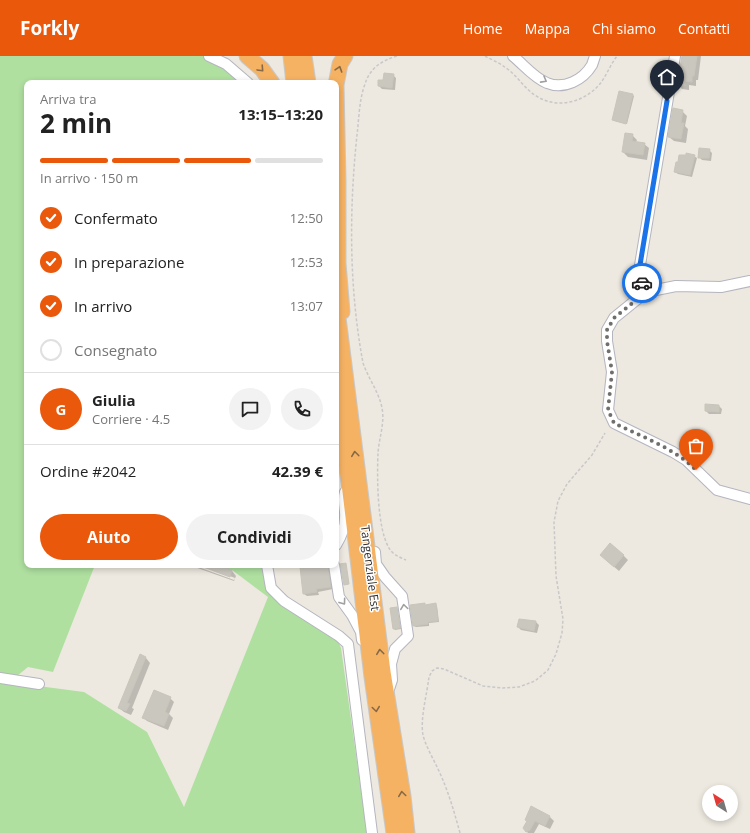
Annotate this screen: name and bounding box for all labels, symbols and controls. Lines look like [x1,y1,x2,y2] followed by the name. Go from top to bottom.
[20,15,79,41] text: Forkly
[463,19,503,38] text: Home
[525,19,570,38] text: Mappa
[592,19,656,38] text: Chi siamo
[678,19,730,38] text: Contatti
[650,60,684,101] pin
[256,64,263,72] one-way arrow
[335,65,343,72] one-way arrow
[656,66,678,88] icon: home
[540,76,547,83] one-way arrow
[40,90,96,108] text: Arriva tra
[238,104,323,124] text: 13:15–13:20
[40,105,112,141] text: 2 min
[40,169,138,187] text: In arrivo · 150 m
[40,207,62,229] icon: check
[74,208,158,228] text: Confermato
[290,209,323,227] text: 12:50
[40,251,62,273] icon: check
[74,252,184,272] text: In preparazione
[290,253,323,271] text: 12:53
[622,263,662,303] courier
[631,272,653,294] icon: car
[40,295,62,317] icon: check
[74,296,132,316] text: In arrivo
[290,297,323,315] text: 13:07
[74,340,157,360] text: Consegnato
[229,388,271,430] button: chat
[281,388,323,430] button: phone
[92,390,136,410] text: Giulia
[56,399,66,419] text: G
[92,410,170,428] text: Corriere · 4.5
[679,429,713,470] pin
[685,435,707,457] icon: bag
[351,451,360,457] one-way arrow
[40,461,136,481] text: Ordine #2042
[272,461,323,481] text: 42.39 €
[40,514,178,560] button: Aiuto
[186,514,323,560] button: Condividi
[357,524,384,612] street label: Tangenziale Est
[338,598,345,605] one-way arrow
[400,604,409,610] one-way arrow
[376,649,385,655] one-way arrow
[371,706,380,712] one-way arrow
[702,785,738,821] north arrow
[702,785,738,821] map controls
[398,791,407,797] one-way arrow

